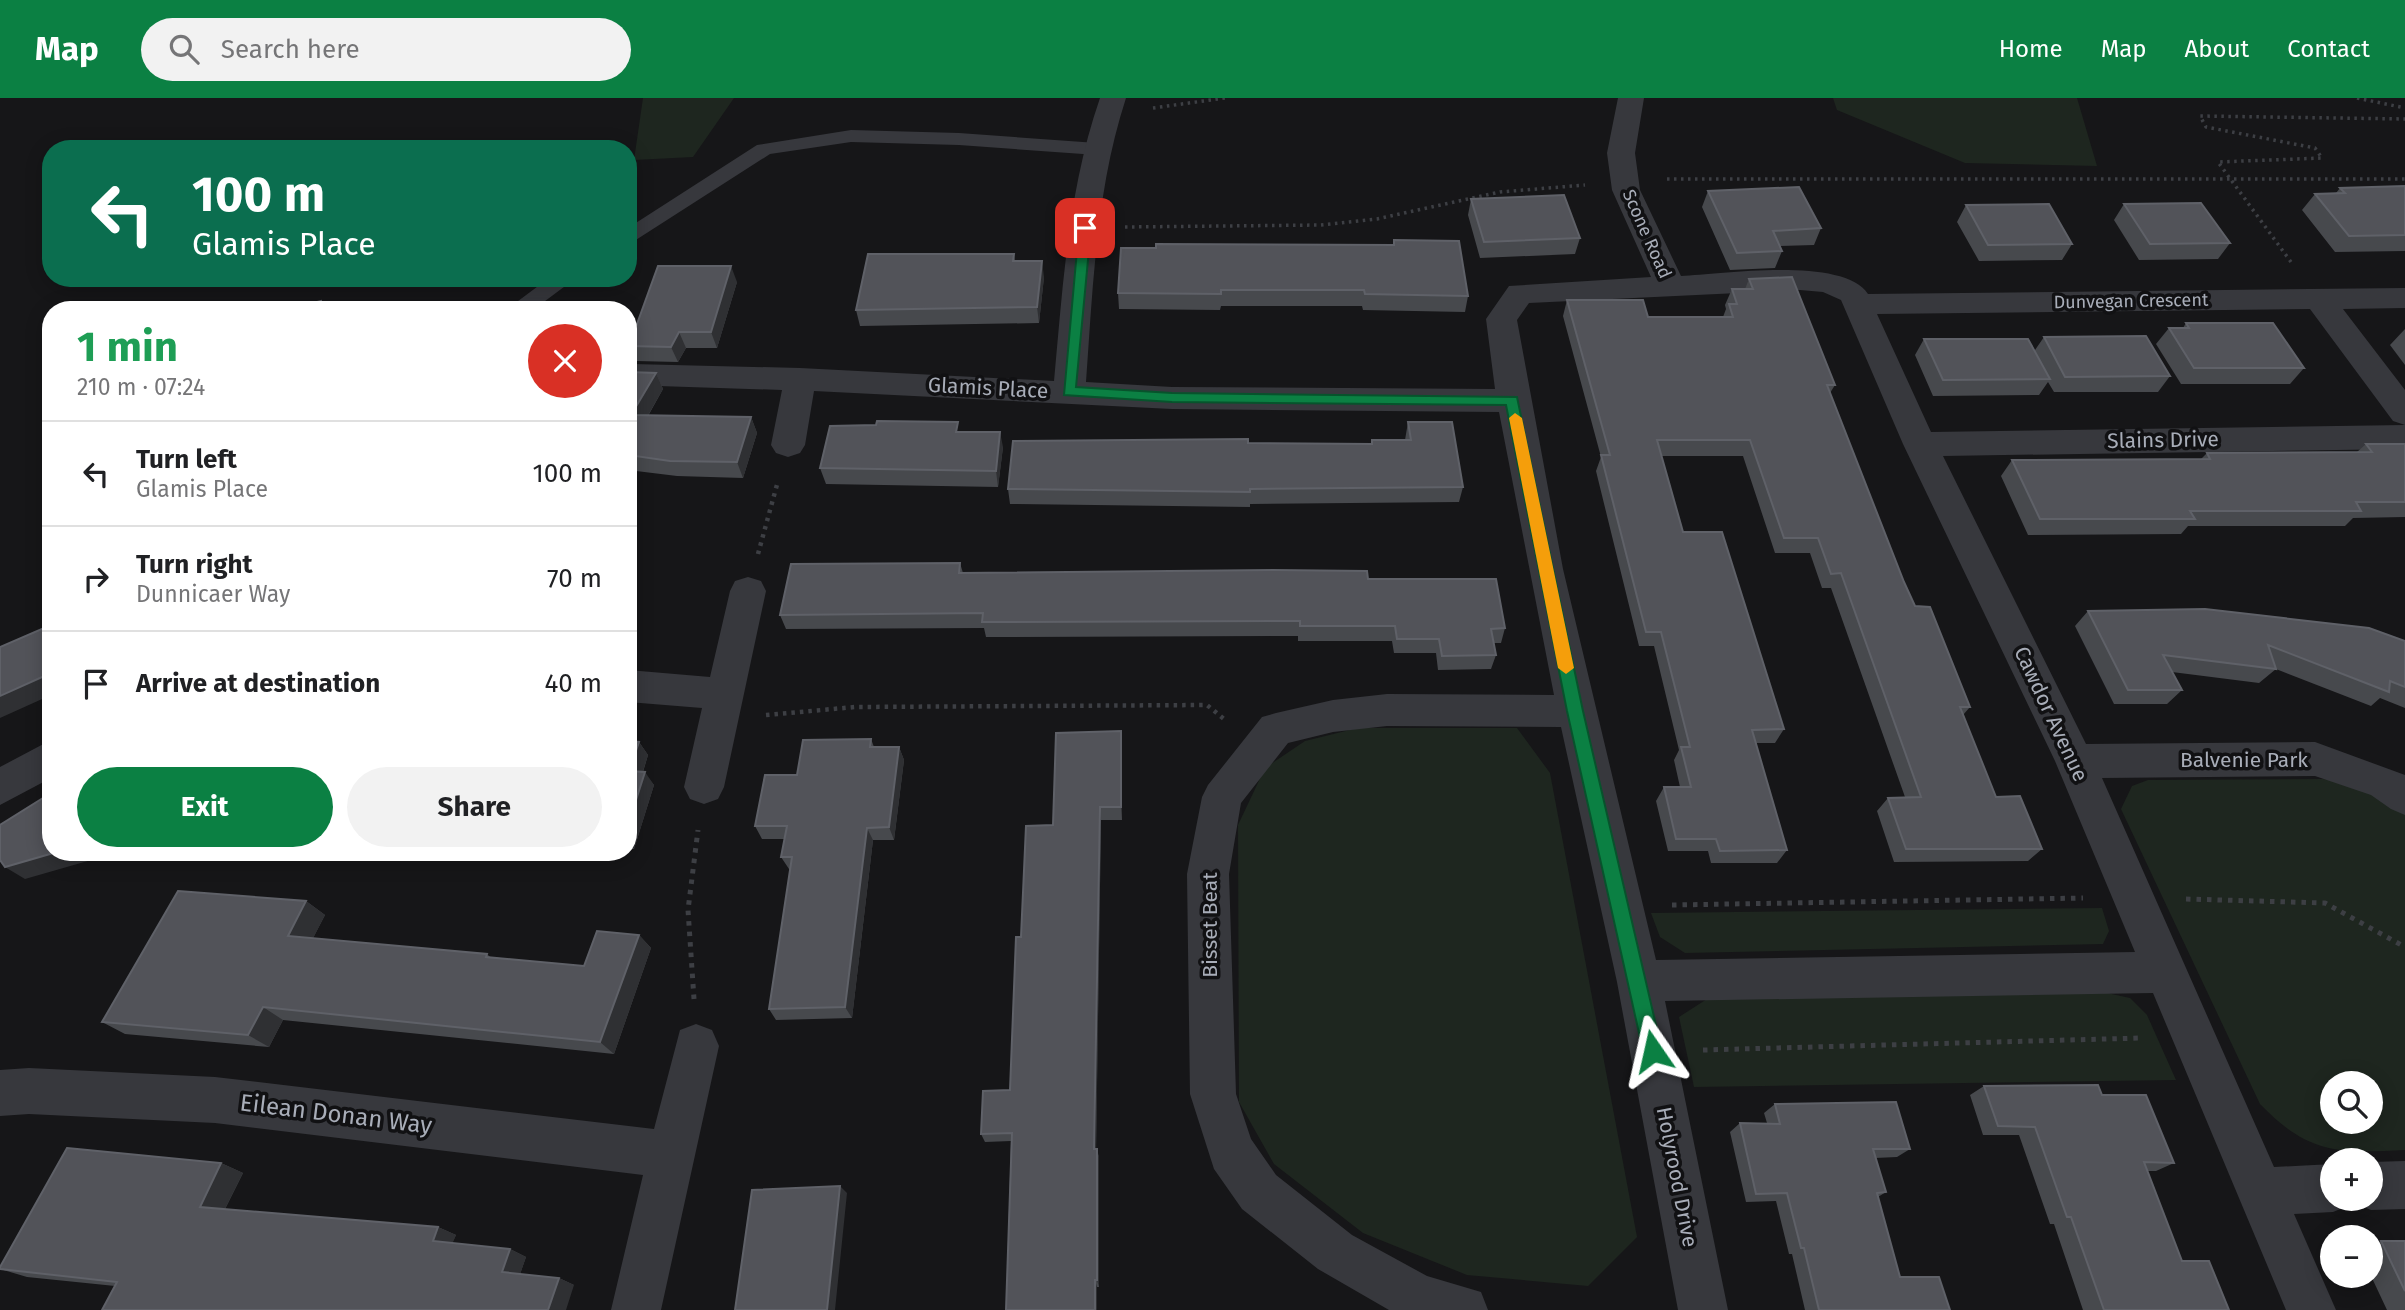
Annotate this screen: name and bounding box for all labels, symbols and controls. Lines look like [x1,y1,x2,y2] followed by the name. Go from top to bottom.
[141,18,631,81] search box
[35,29,99,69] text: Map
[165,30,203,68] icon: search
[221,34,360,65] text: Search here
[1999,35,2063,63] text: Home
[2101,35,2147,63] text: Map
[2185,35,2249,63] text: About
[2287,35,2370,63] text: Contact
[192,165,325,224] text: 100 m
[77,168,168,259] icon: left
[1618,186,1676,282] street label: Scone Road
[1055,198,1115,258] pin
[1066,209,1104,247] icon: arrive
[192,225,376,263] text: Glamis Place
[2053,289,2209,313] street label: Dunvegan Crescent
[77,322,178,372] text: 1 min
[528,324,602,398] button: close
[927,372,1049,404] street label: Glamis Place
[77,373,205,401] text: 210 m · 07:24
[2107,426,2219,454] street label: Slains Drive
[136,444,237,475] text: Turn left
[77,455,115,493] icon: left
[533,458,602,489] text: 100 m
[136,475,268,503] text: Glamis Place
[136,549,253,580] text: Turn right
[77,560,115,598] icon: right
[547,563,602,594] text: 70 m
[136,580,290,608] text: Dunnicaer Way
[2008,642,2094,786] street label: Cawdor Avenue
[77,665,115,703] icon: arrive
[136,668,380,699] text: Arrive at destination
[544,668,602,699] text: 40 m
[2180,747,2308,773] street label: Balvenie Park
[77,767,333,847] button: Exit
[347,767,602,847] button: Share
[1197,872,1223,978] street label: Bisset Beat
[1616,1014,1690,1088] position arrow
[2320,1071,2383,1288] map controls
[2320,1071,2383,1134] button: search
[238,1088,434,1140] street label: Eilean Donan Way
[1651,1105,1703,1249] street label: Holyrood Drive
[2320,1148,2383,1211] button: +
[2320,1225,2383,1288] button: −

